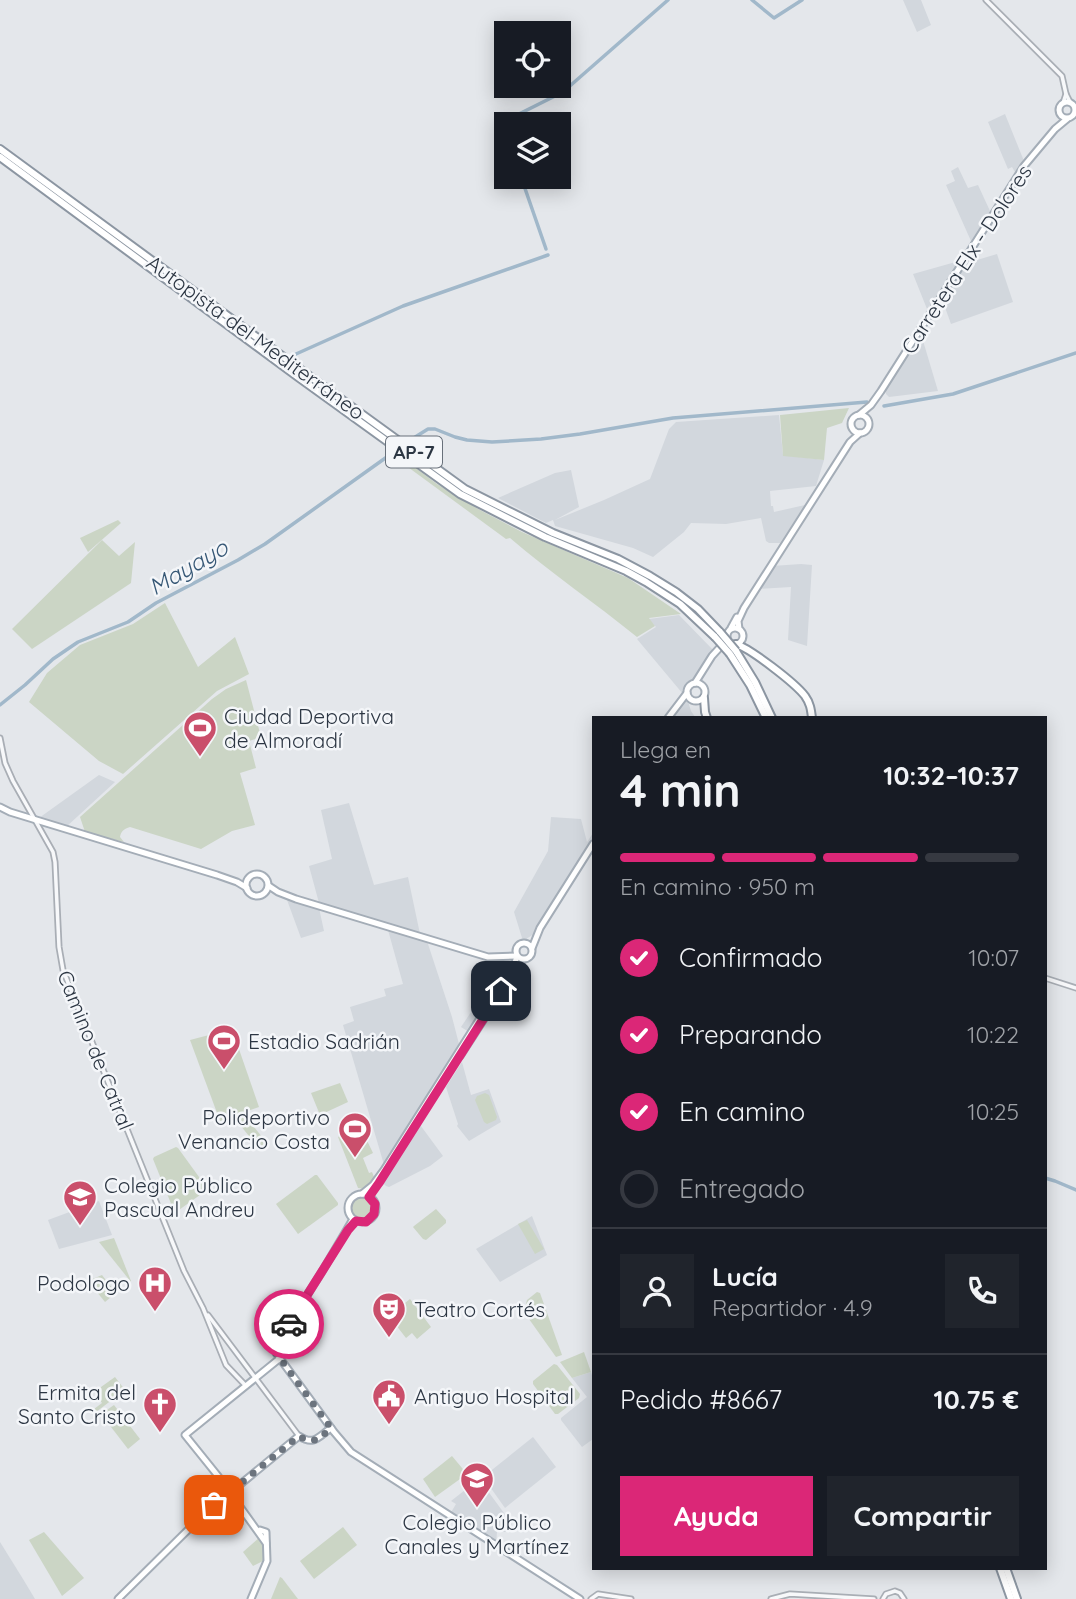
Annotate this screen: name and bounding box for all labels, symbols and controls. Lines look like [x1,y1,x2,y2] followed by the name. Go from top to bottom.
[494,21,571,189] map controls
[494,21,571,98] button: locate
[494,112,571,189] button: layers
[895,160,1037,358] street label: Carretera Elx - Dolores
[142,249,370,425] street label: Autopista del Mediterráneo
[386,436,442,467] road number: AP-7
[143,532,234,601] water label: Mayayo
[224,703,394,753] place label: Ciudad Deportiva de Almoradí
[181,709,219,758] sports icon: Ciudad Deportiva de Almoradí
[620,735,711,764] text: Llega en
[883,759,1019,792] text: 10:32–10:37
[620,761,741,819] text: 4 min
[620,872,815,901] text: En camino · 950 m
[620,939,658,977] icon: check
[679,941,823,974] text: Confirmado
[968,943,1019,972] text: 10:07
[471,961,531,1021] pin
[52,966,140,1134] street label: Camino de Catral
[482,972,520,1010] icon: home
[620,1016,658,1054] icon: check
[679,1018,822,1051] text: Preparando
[967,1020,1019,1049] text: 10:22
[205,1022,243,1071] sports icon: Estadio Sadrián
[248,1028,400,1054] place label: Estadio Sadrián
[620,1093,658,1131] icon: check
[679,1095,805,1128] text: En camino
[967,1097,1019,1126] text: 10:25
[178,1104,330,1154] place label: Polideportivo Venancio Costa
[336,1110,374,1159] sports icon: Polideportivo Venancio Costa
[104,1172,255,1222] place label: Colegio Público Pascual Andreu
[679,1172,805,1205] text: Entregado
[61,1178,99,1227] school or university icon: Colegio Público Pascual Andreu
[620,1254,694,1328] button: person
[945,1254,1019,1328] button: phone
[712,1260,778,1293] text: Lucía
[136,1264,174,1313] hospital icon: Podologo
[37,1270,130,1296] place label: Podologo
[254,1289,324,1359] courier
[370,1290,408,1339] theatre icon: Teatro Cortés
[712,1293,873,1322] text: Repartidor · 4.9
[414,1296,545,1322] place label: Teatro Cortés
[270,1305,308,1343] icon: car
[370,1377,408,1426] public building icon: Antiguo Hospital
[18,1379,136,1429] place label: Ermita del Santo Cristo
[414,1383,574,1409] place label: Antiguo Hospital
[620,1383,782,1416] text: Pedido #8667
[934,1383,1019,1416] text: 10.75 €
[141,1385,179,1434] church icon: Ermita del Santo Cristo
[458,1460,496,1509] school or university icon: Colegio Público Canales y Martínez
[184,1475,244,1535] pin
[620,1476,813,1556] button: Ayuda
[827,1476,1019,1556] button: Compartir
[195,1486,233,1524] icon: bag
[385,1509,569,1559] place label: Colegio Público Canales y Martínez

